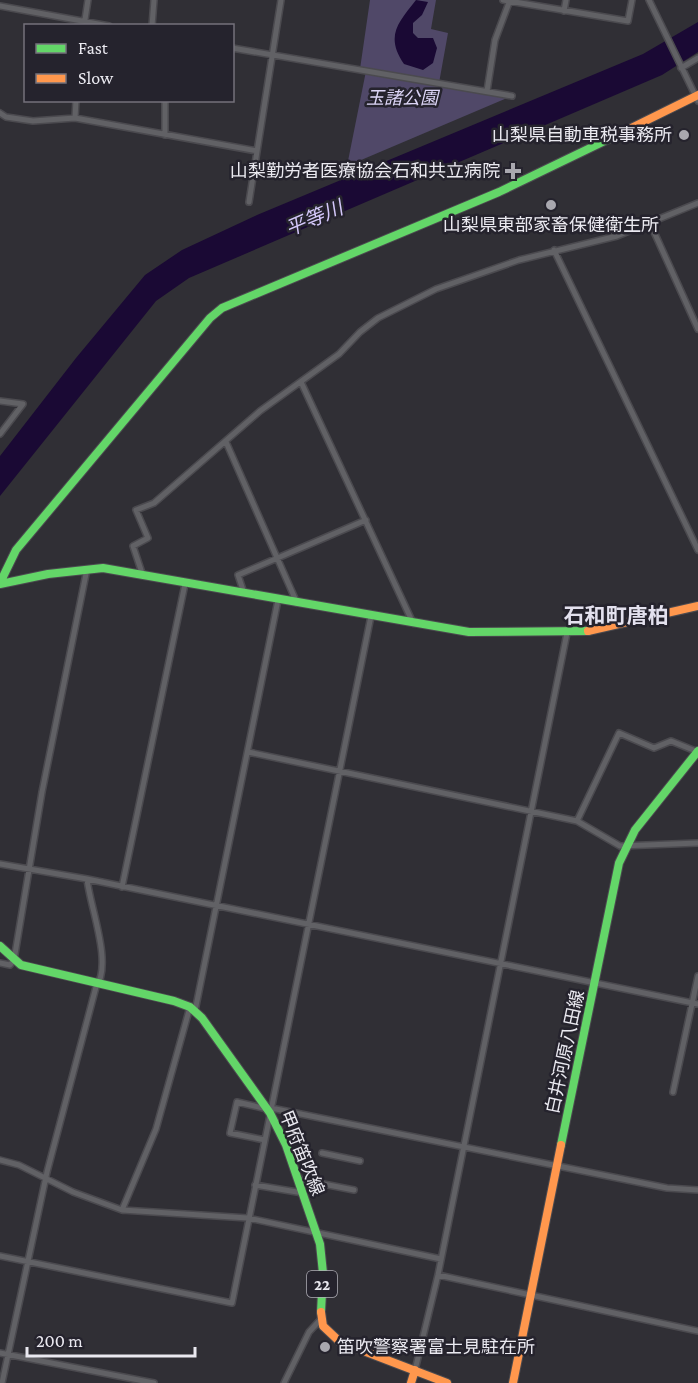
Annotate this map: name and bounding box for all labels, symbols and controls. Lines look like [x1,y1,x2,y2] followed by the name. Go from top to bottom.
[24,24,234,102] legend
[78,38,109,58] text: Fast
[78,68,114,88] text: Slow
[366,88,441,108] park label: 玉諸公園
[492,125,672,145] place label: 山梨県自動車税事務所
[677,128,691,142] marker: 山梨県自動車税事務所
[230,161,500,181] place label: 山梨勤労者医療協会石和共立病院
[504,162,522,180] marker: 山梨勤労者医療協会石和共立病院
[282,195,348,240] water label: 平等川
[544,198,558,212] marker: 山梨県東部家畜保健衛生所
[443,215,659,235] place label: 山梨県東部家畜保健衛生所
[564,604,669,628] district label: 石和町唐柏
[542,988,588,1116] street label: 白井河原八田線
[276,1108,328,1198] street label: 甲府笛吹線
[307,1271,337,1297] road number: 22
[27,1320,195,1358] scale bar
[36,1331,83,1351] text: 200 m
[337,1337,535,1357] place label: 笛吹警察署富士見駐在所
[318,1340,332,1354] marker: 笛吹警察署富士見駐在所

